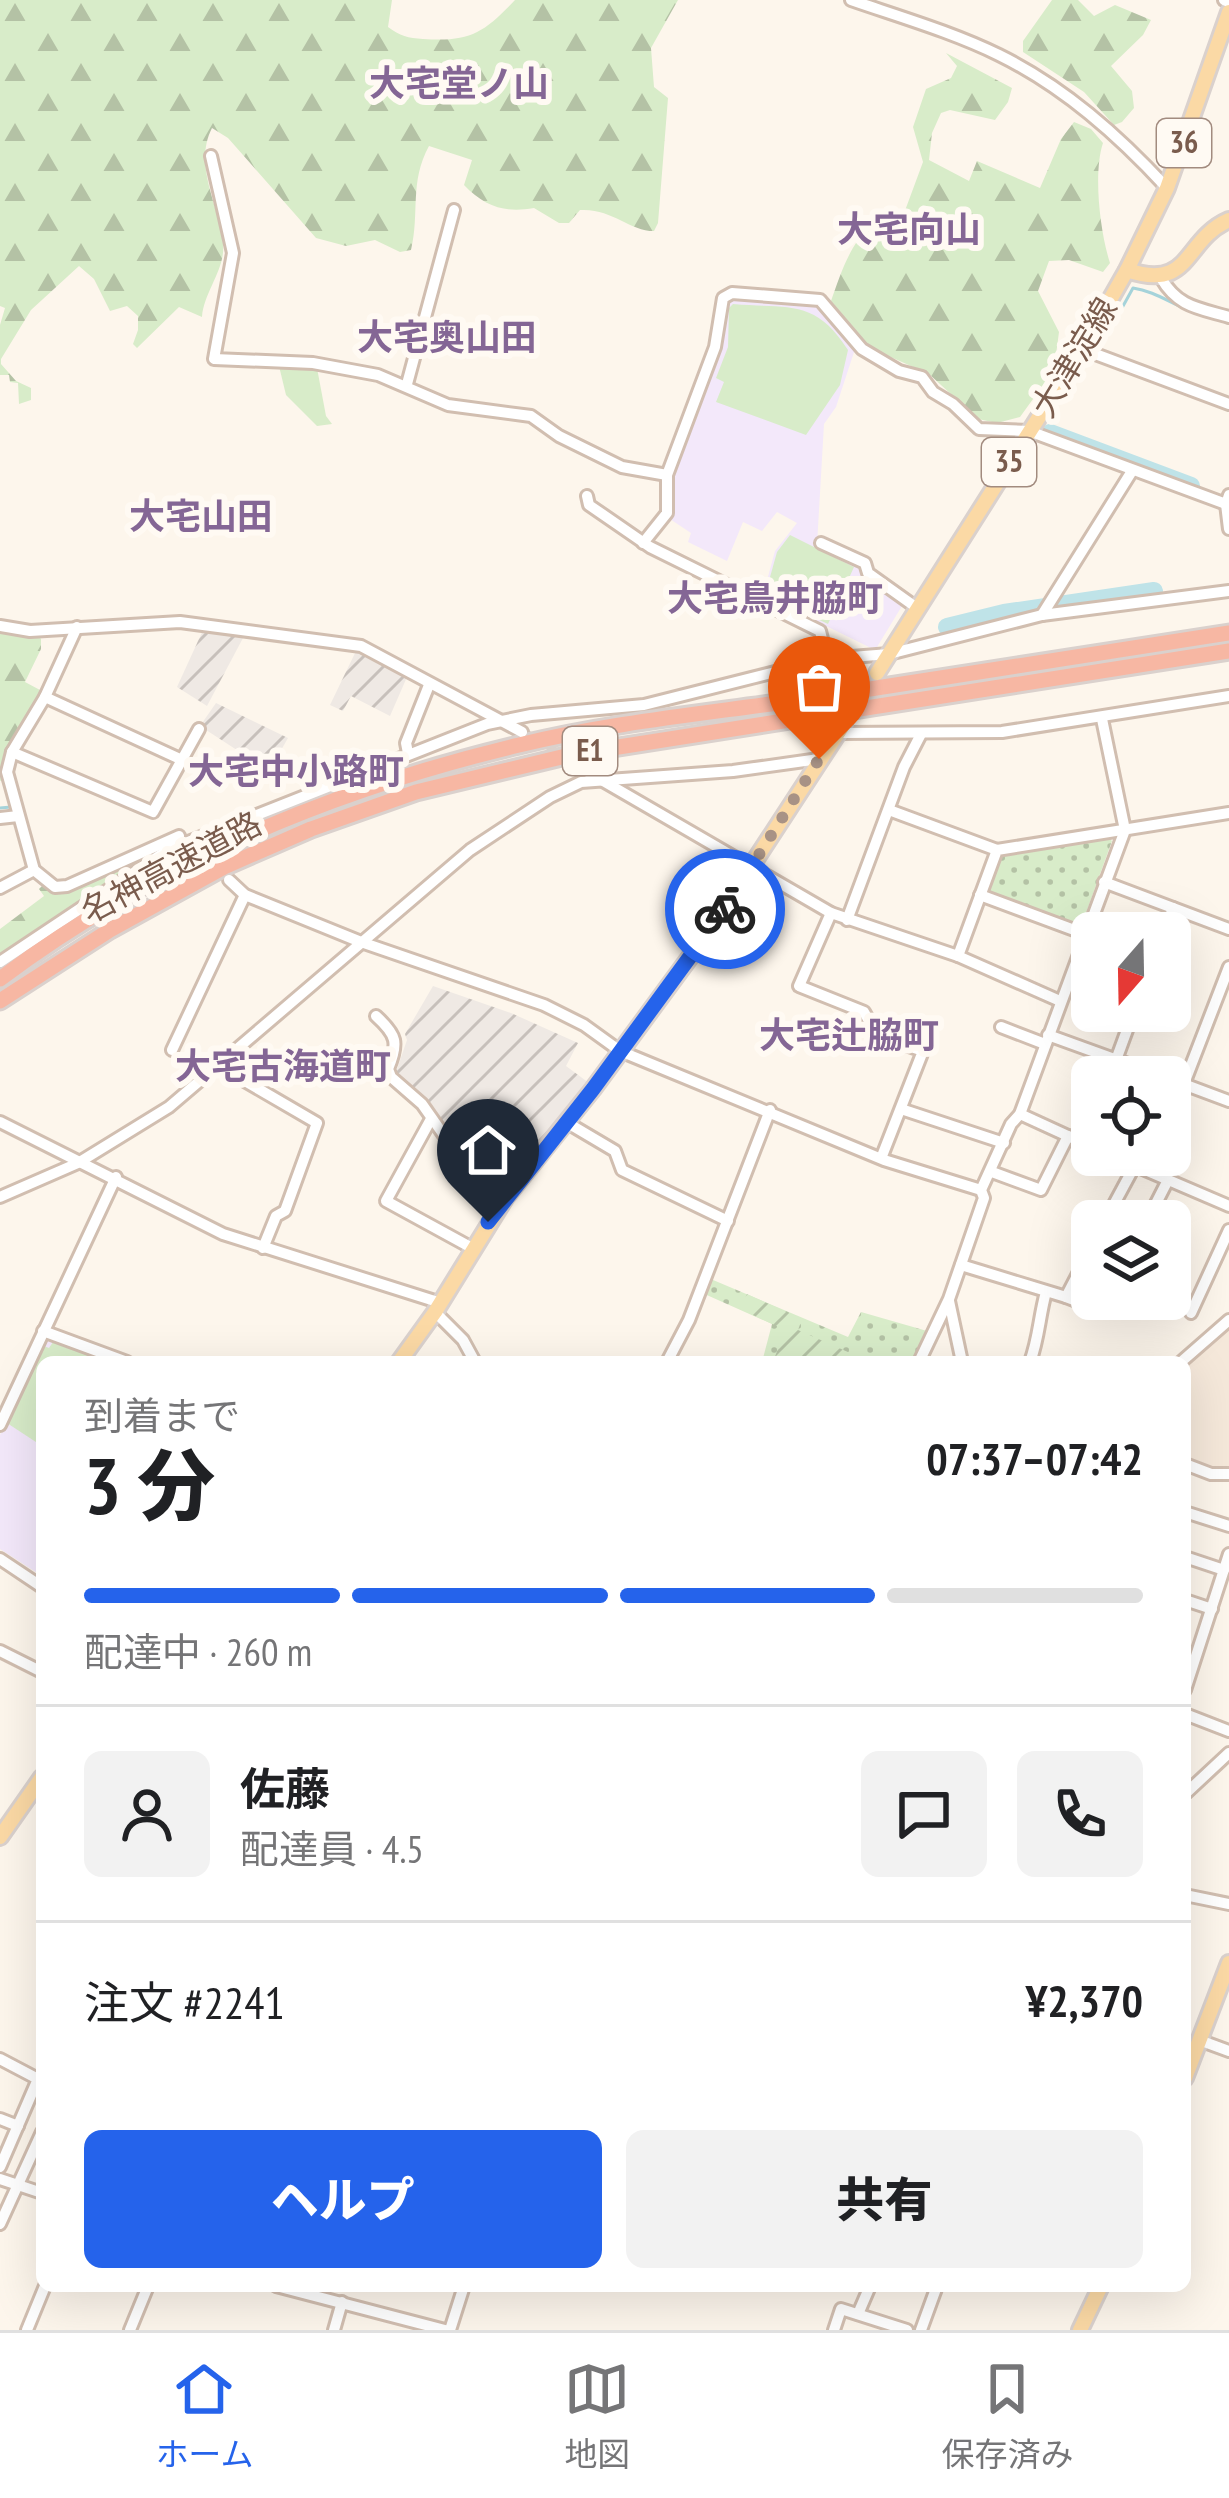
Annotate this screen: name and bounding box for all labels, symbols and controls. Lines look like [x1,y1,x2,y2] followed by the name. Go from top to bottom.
[369,59,549,106] district label: 大宅堂ノ山
[1157,119,1211,167] road number: 36
[837,205,981,252] district label: 大宅向山
[1021,289,1126,424] street label: 大津淀線
[357,313,537,360] district label: 大宅奥山田
[982,438,1036,486] road number: 35
[129,492,273,539] district label: 大宅山田
[667,574,883,621] district label: 大宅鳥井脇町
[768,636,870,759] pin
[786,654,852,720] icon: bag
[563,727,617,775] road number: E1
[188,747,404,794] district label: 大宅中小路町
[73,801,268,932] street label: 名神高速道路
[665,849,785,969] courier
[692,876,758,942] icon: bike
[1071,912,1191,1032] north arrow
[1071,912,1191,1320] map controls
[759,1011,939,1058] district label: 大宅辻脇町
[175,1042,391,1089] district label: 大宅古海道町
[1071,1056,1191,1176] button: locate
[437,1099,539,1222] pin
[455,1117,521,1183] icon: home
[1071,1200,1191,1320] button: layers
[84,1390,240,1441] text: 到着まで
[926,1429,1143,1487] text: 07:37–07:42
[84,1435,215,1536] text: 3 分
[84,1626,312,1677] text: 配達中 · 260 m
[84,1751,210,1877] button: person
[861,1751,987,1877] button: chat
[1017,1751,1143,1877] button: phone
[240,1759,330,1817] text: 佐藤
[240,1823,424,1874] text: 配達員 · 4.5
[1026,1971,1143,2029] text: ¥2,370
[84,1973,285,2031] text: 注文 #2241
[84,2130,602,2268] button: ヘルプ
[626,2130,1143,2268] button: 共有
[155,2356,254,2476] tab: ホーム
[564,2356,630,2476] tab: 地図
[941,2356,1073,2476] tab: 保存済み

